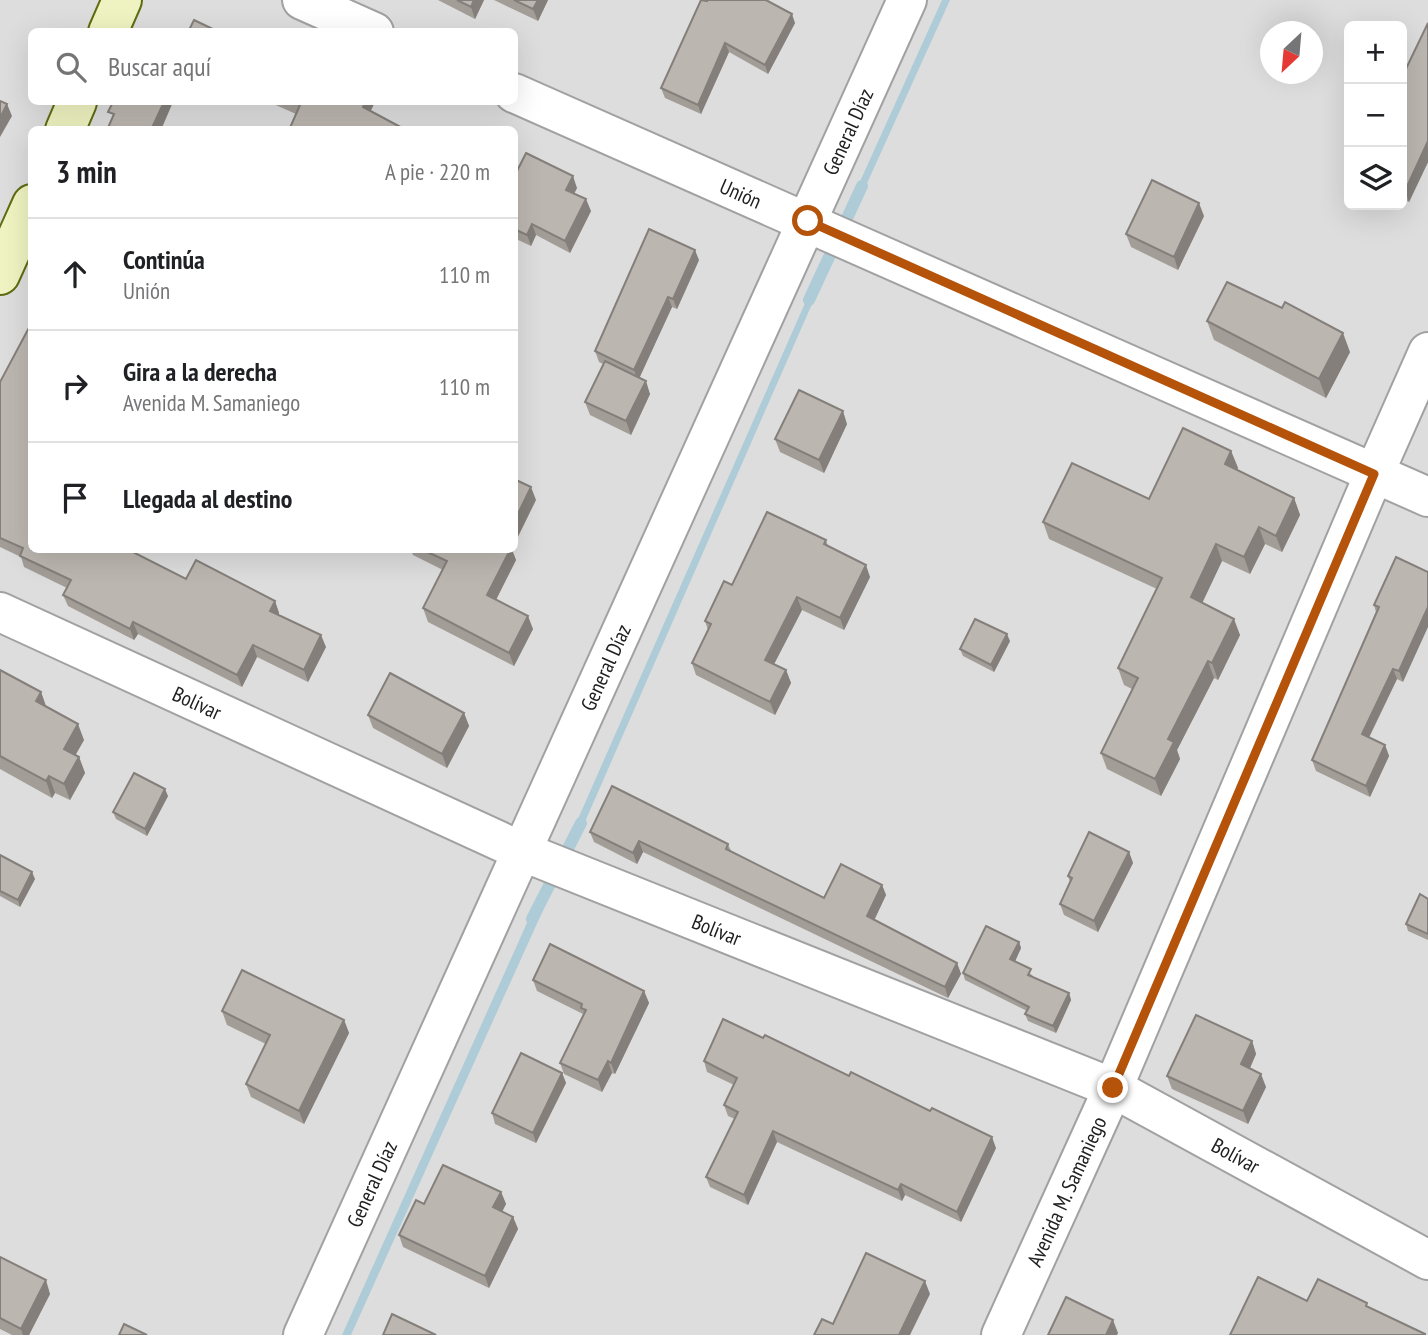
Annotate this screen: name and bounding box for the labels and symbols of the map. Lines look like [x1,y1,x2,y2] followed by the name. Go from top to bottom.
[1260,21,1323,84] north arrow
[816,84,879,179] street label: General Díaz
[716,172,766,214] street label: Unión
[792,205,823,236] route start
[574,620,636,715] street label: General Díaz
[169,680,226,725] street label: Bolívar
[688,907,746,951] street label: Bolívar
[1097,1072,1128,1103] route end
[1020,1112,1112,1270] street label: Avenida M. Samaniego
[1207,1131,1265,1179] street label: Bolívar
[340,1136,403,1231] street label: General Díaz

